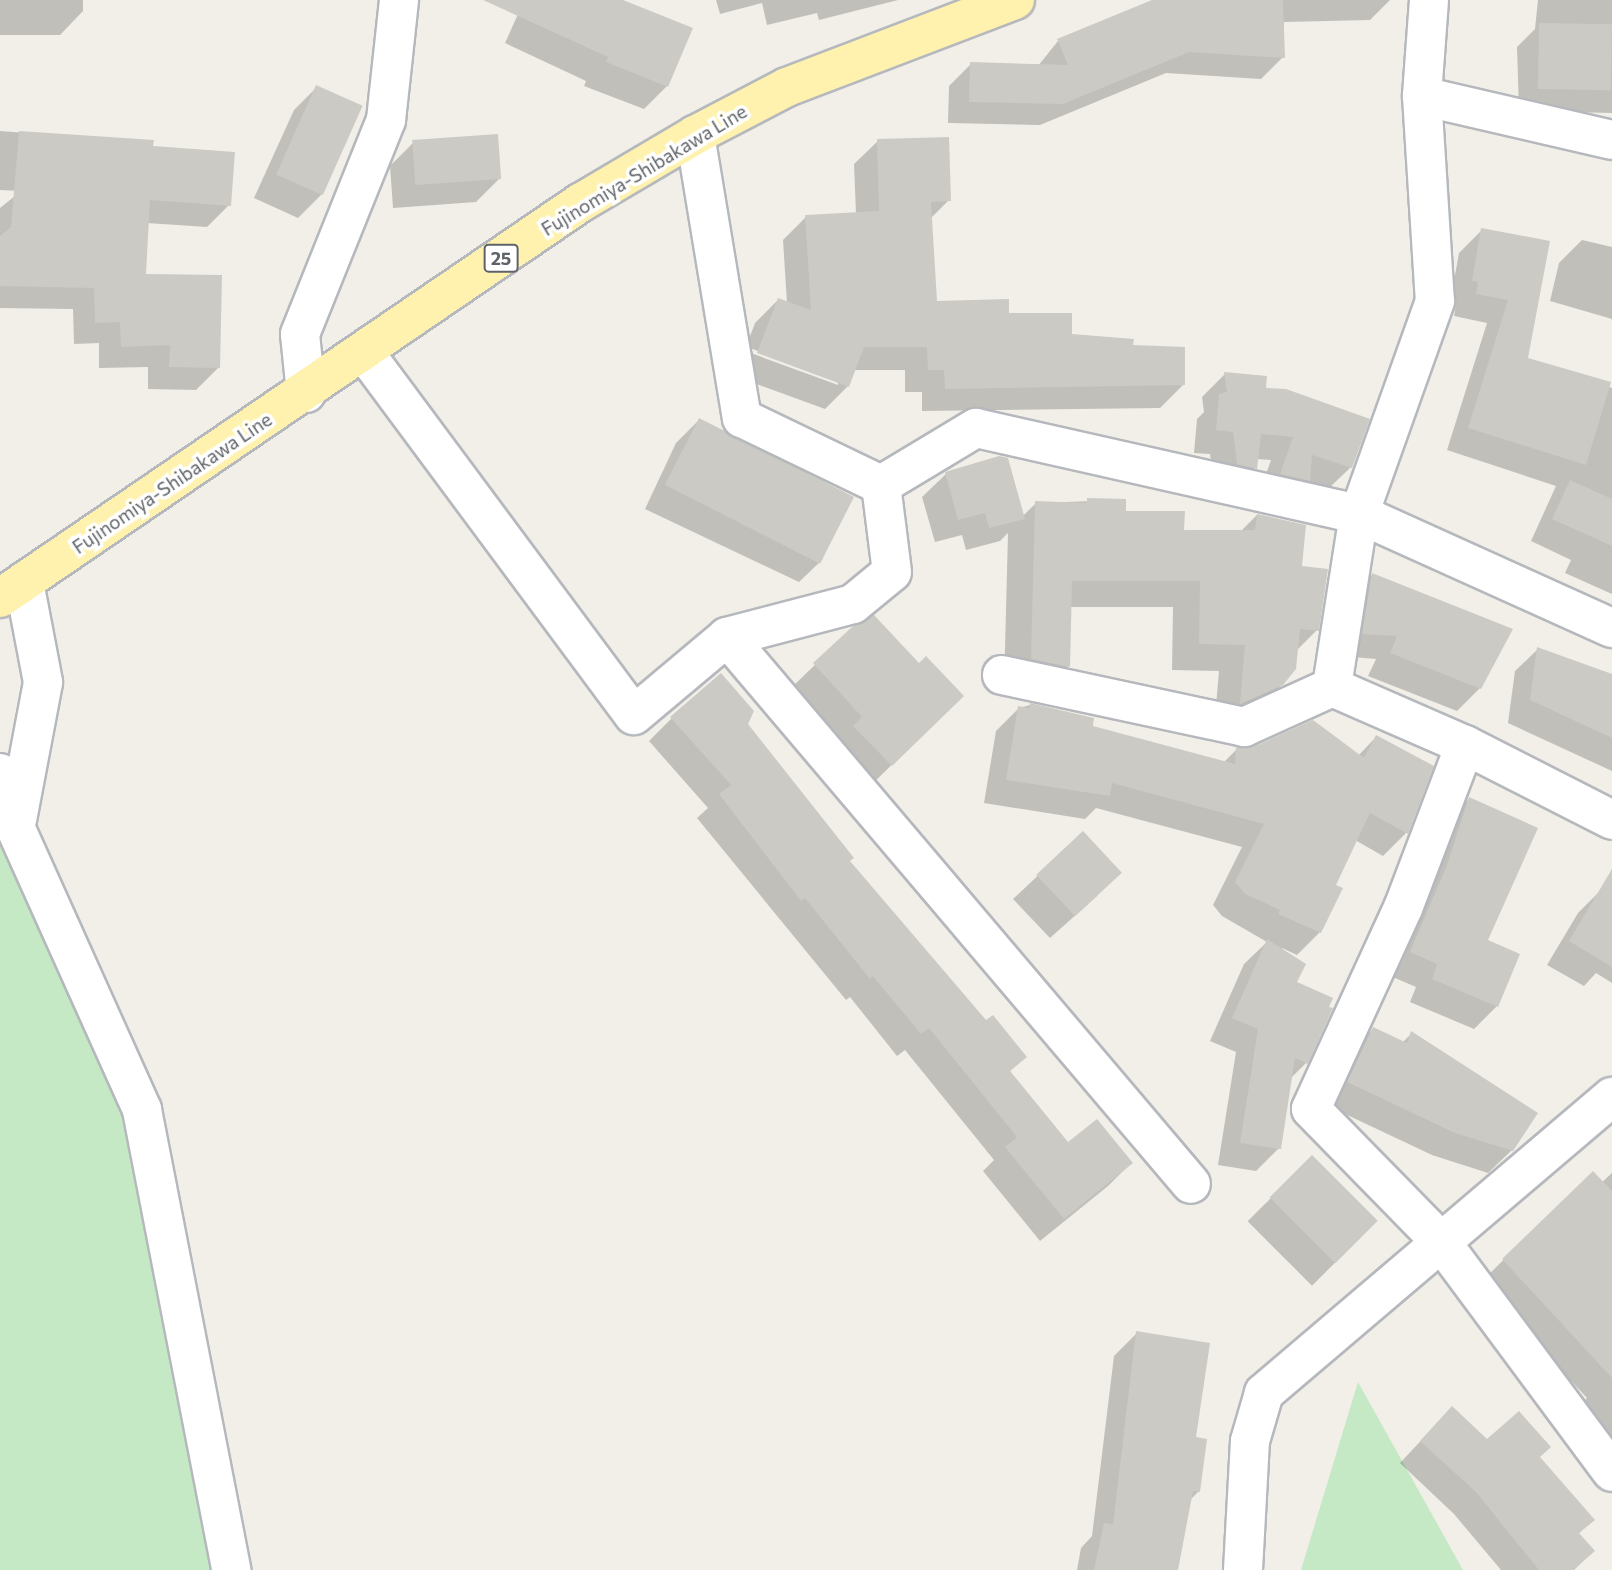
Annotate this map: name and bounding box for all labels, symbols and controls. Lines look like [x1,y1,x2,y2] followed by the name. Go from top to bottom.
[537,100,751,240] street label: Fujinomiya-Shibakawa Line
[484,244,518,272] road number: 25
[68,408,276,558] street label: Fujinomiya-Shibakawa Line

